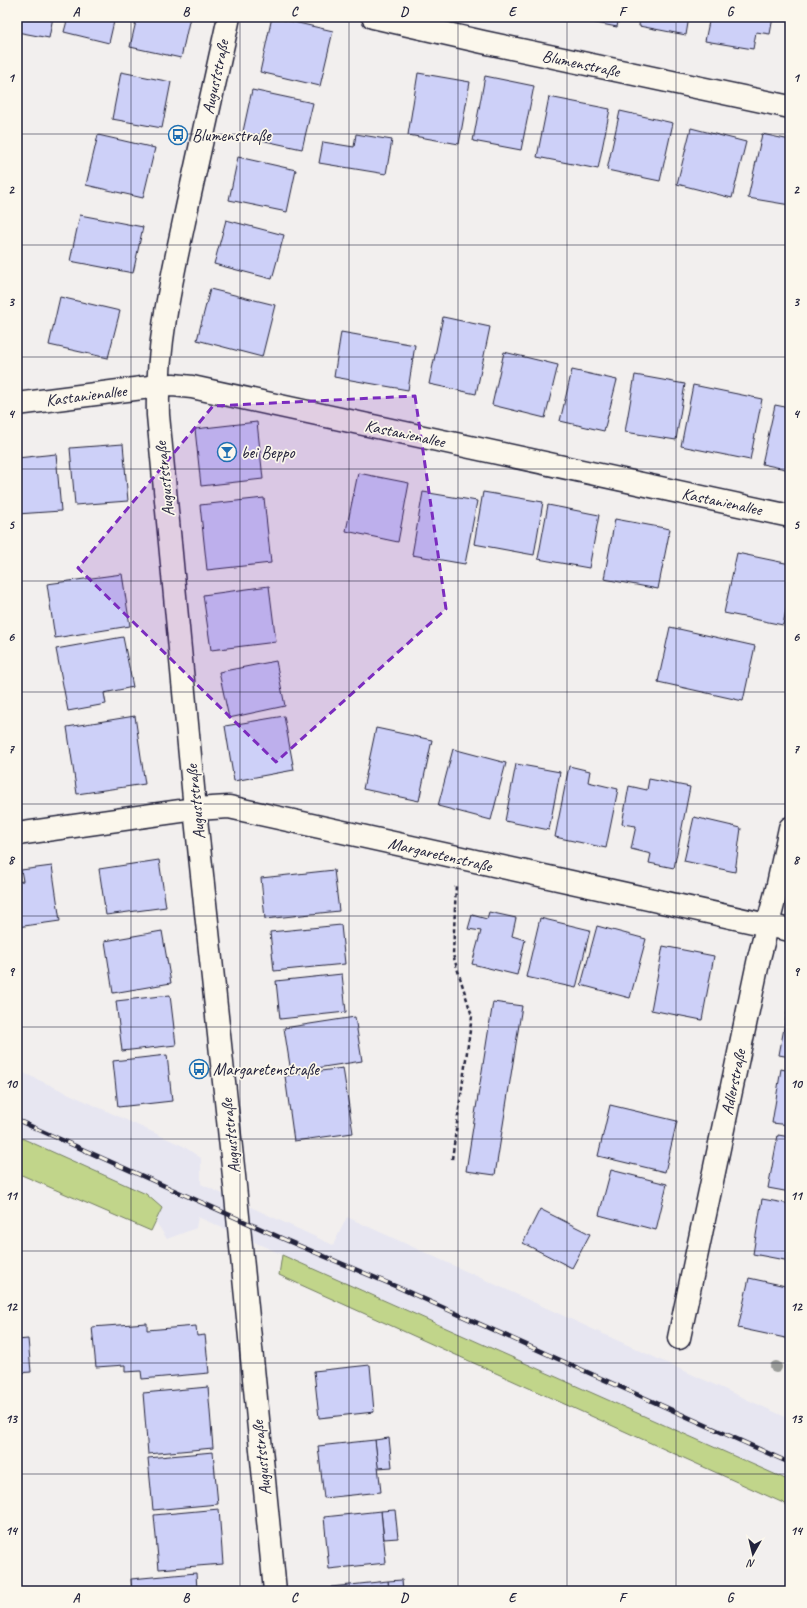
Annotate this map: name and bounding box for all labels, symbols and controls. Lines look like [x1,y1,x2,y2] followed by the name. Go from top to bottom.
[73,4,81,20] text: A
[183,4,191,20] text: B
[291,4,299,20] text: C
[400,4,409,20] text: D
[509,4,518,20] text: E
[619,4,628,20] text: F
[727,4,735,20] text: G
[197,37,234,116] street label: Auguststraße
[540,45,623,82] street label: Blumenstraße
[8,70,16,86] text: 1
[793,70,801,86] text: 1
[167,124,189,146] bus stop icon: Blumenstraße
[192,125,272,146] place label: Blumenstraße
[8,182,15,198] text: 2
[793,182,800,198] text: 2
[8,294,15,310] text: 3
[793,294,800,310] text: 3
[45,380,129,411] street label: Kastanienallee
[8,406,16,422] text: 4
[793,406,801,422] text: 4
[363,415,448,452] street label: Kastanienallee
[150,439,179,517] street label: Auguststraße
[216,441,238,463] bar icon: bei Beppo
[241,442,295,463] place label: bei Beppo
[680,483,765,520] street label: Kastanienallee
[8,517,15,533] text: 5
[793,517,800,533] text: 5
[8,629,15,645] text: 6
[793,629,800,645] text: 6
[8,741,15,757] text: 7
[793,741,800,757] text: 7
[181,762,210,840] street label: Auguststraße
[386,832,495,877] street label: Margaretenstraße
[8,852,16,868] text: 8
[793,852,801,868] text: 8
[8,964,15,980] text: 9
[793,964,800,980] text: 9
[716,1046,751,1117] street label: Adlerstraße
[188,1058,210,1080] bus stop icon: Margaretenstraße
[213,1059,320,1080] place label: Margaretenstraße
[5,1076,18,1092] text: 10
[790,1076,803,1092] text: 10
[216,1096,245,1174] street label: Auguststraße
[5,1188,19,1204] text: 11
[790,1188,804,1204] text: 11
[5,1299,18,1315] text: 12
[790,1299,803,1315] text: 12
[5,1411,18,1427] text: 13
[790,1411,803,1427] text: 13
[247,1418,276,1496] street label: Auguststraße
[5,1523,19,1539] text: 14
[790,1523,804,1539] text: 14
[733,1534,773,1574] north arrow
[745,1556,756,1571] text: N
[73,1590,81,1606] text: A
[183,1590,191,1606] text: B
[291,1590,299,1606] text: C
[400,1590,409,1606] text: D
[509,1590,518,1606] text: E
[619,1590,628,1606] text: F
[727,1590,735,1606] text: G

